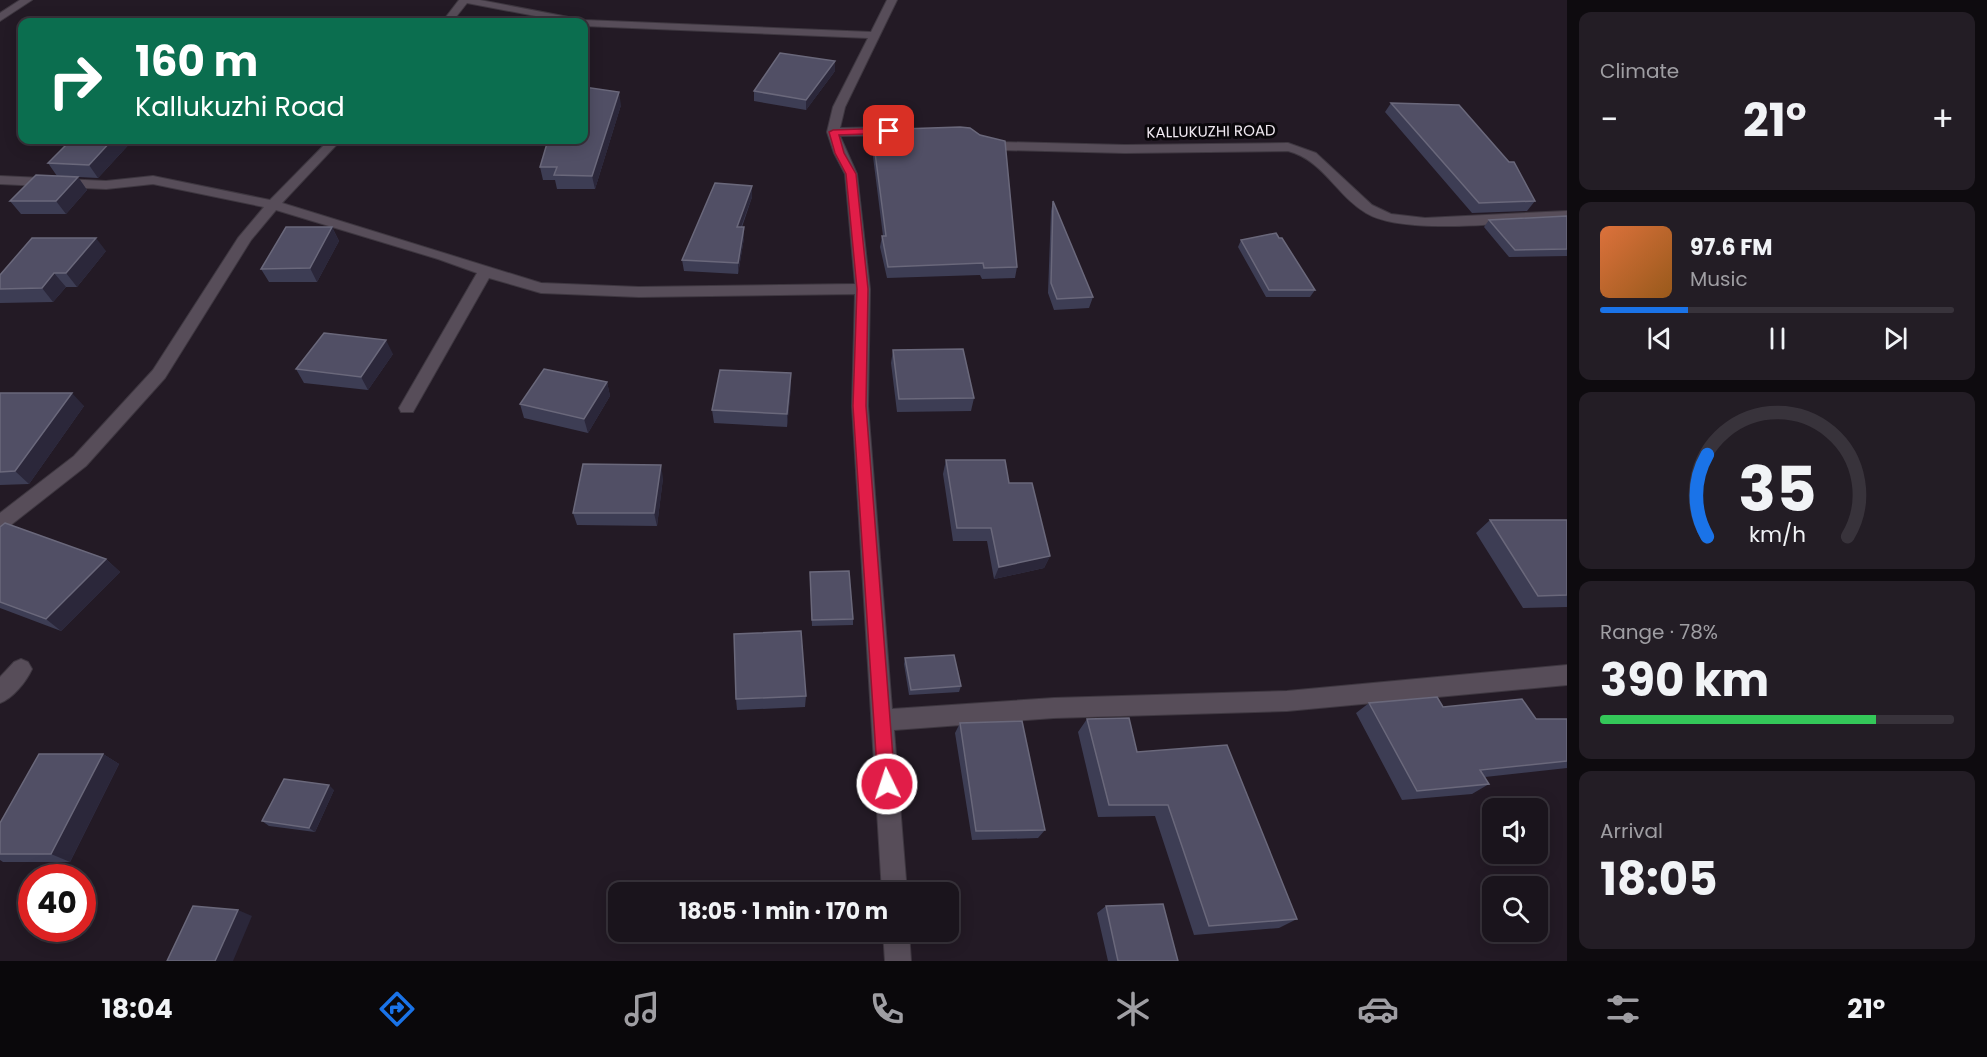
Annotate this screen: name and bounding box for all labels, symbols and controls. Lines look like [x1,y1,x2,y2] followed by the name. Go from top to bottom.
[135,32,258,91] text: 160 m
[36,42,114,120] icon: right
[1600,57,1679,85] text: Climate
[135,88,345,125] text: Kallukuzhi Road
[1743,89,1807,152] text: 21°
[1600,96,1618,143] text: −
[1931,96,1954,143] text: +
[863,105,914,156] pin
[872,114,905,147] icon: arrive
[1146,119,1276,143] street label: KALLUKUZHI ROAD
[1690,232,1772,263] text: 97.6 FM
[1690,265,1748,293] text: Music
[1643,322,1676,355] icon: previous
[1761,322,1794,355] icon: pause
[1879,322,1912,355] icon: next
[1738,446,1816,534] text: 35
[1748,520,1806,551] text: km/h
[1600,618,1718,646] text: Range · 78%
[1600,649,1769,712] text: 390 km
[855,752,919,816] position arrow
[1482,798,1548,942] map controls
[1482,798,1548,864] button: sound
[1600,817,1663,845] text: Arrival
[1600,848,1717,911] text: 18:05
[18,864,96,942] speed limit sign: 40
[1482,876,1548,942] button: search
[679,896,888,927] text: 18:05 · 1 min · 170 m
[376,988,418,1030] icon: directions
[621,988,663,1030] icon: music
[866,988,908,1030] icon: phone
[1112,988,1154,1030] icon: climate
[1357,988,1399,1030] icon: car
[1602,988,1644,1030] icon: filters
[102,990,173,1027] text: 18:04
[1847,990,1885,1027] text: 21°

